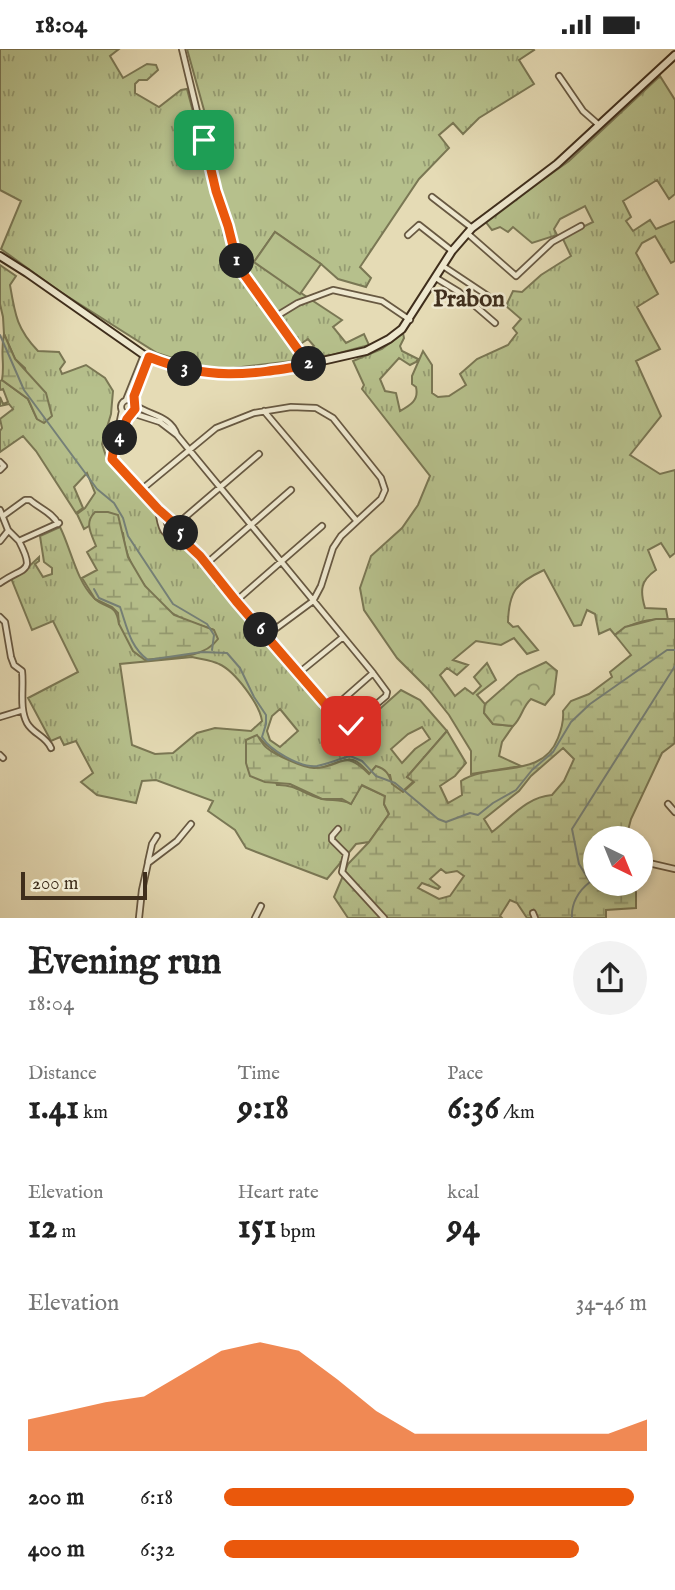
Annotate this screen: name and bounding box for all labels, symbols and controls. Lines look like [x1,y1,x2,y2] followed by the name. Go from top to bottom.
[35,8,87,41] text: 18:04
[174,110,234,170] pin
[185,121,223,159] icon: arrive
[219,243,254,279] pin: 1
[233,248,240,272] text: 1
[433,284,505,315] district label: Prabon
[292,347,326,381] pin: 2
[168,351,202,387] pin: 3
[304,351,313,375] text: 2
[181,356,188,380] text: 3
[102,421,138,455] pin: 4
[115,425,124,449] text: 4
[164,515,198,551] pin: 5
[177,520,184,544] text: 5
[244,613,278,647] pin: 6
[256,617,265,641] text: 6
[321,696,381,756] pin
[332,707,370,745] icon: check
[583,826,653,896] north arrow
[583,826,653,896] map controls
[21,869,147,901] scale bar
[32,872,78,896] text: 200 m
[28,939,222,987] text: Evening run
[573,941,647,1015] button: share
[28,989,74,1018] text: 18:04
[28,1062,97,1086] text: Distance
[238,1062,280,1086] text: Time
[447,1062,483,1086] text: Pace
[28,1086,79,1131] text: 1.41
[238,1086,289,1131] text: 9:18
[447,1086,499,1131] text: 6:36
[79,1101,108,1125] text: km
[499,1101,535,1125] text: /km
[28,1181,103,1205] text: Elevation
[238,1181,319,1205] text: Heart rate
[447,1181,479,1205] text: kcal
[28,1205,57,1250] text: 12
[238,1205,276,1250] text: 151
[447,1205,480,1250] text: 94
[57,1220,76,1244] text: m
[276,1220,316,1244] text: bpm
[28,1289,119,1318] text: Elevation
[576,1289,647,1318] text: 34–46 m
[28,1483,84,1512] text: 200 m
[140,1483,173,1512] text: 6:18
[28,1535,85,1564] text: 400 m
[140,1535,175,1564] text: 6:32

